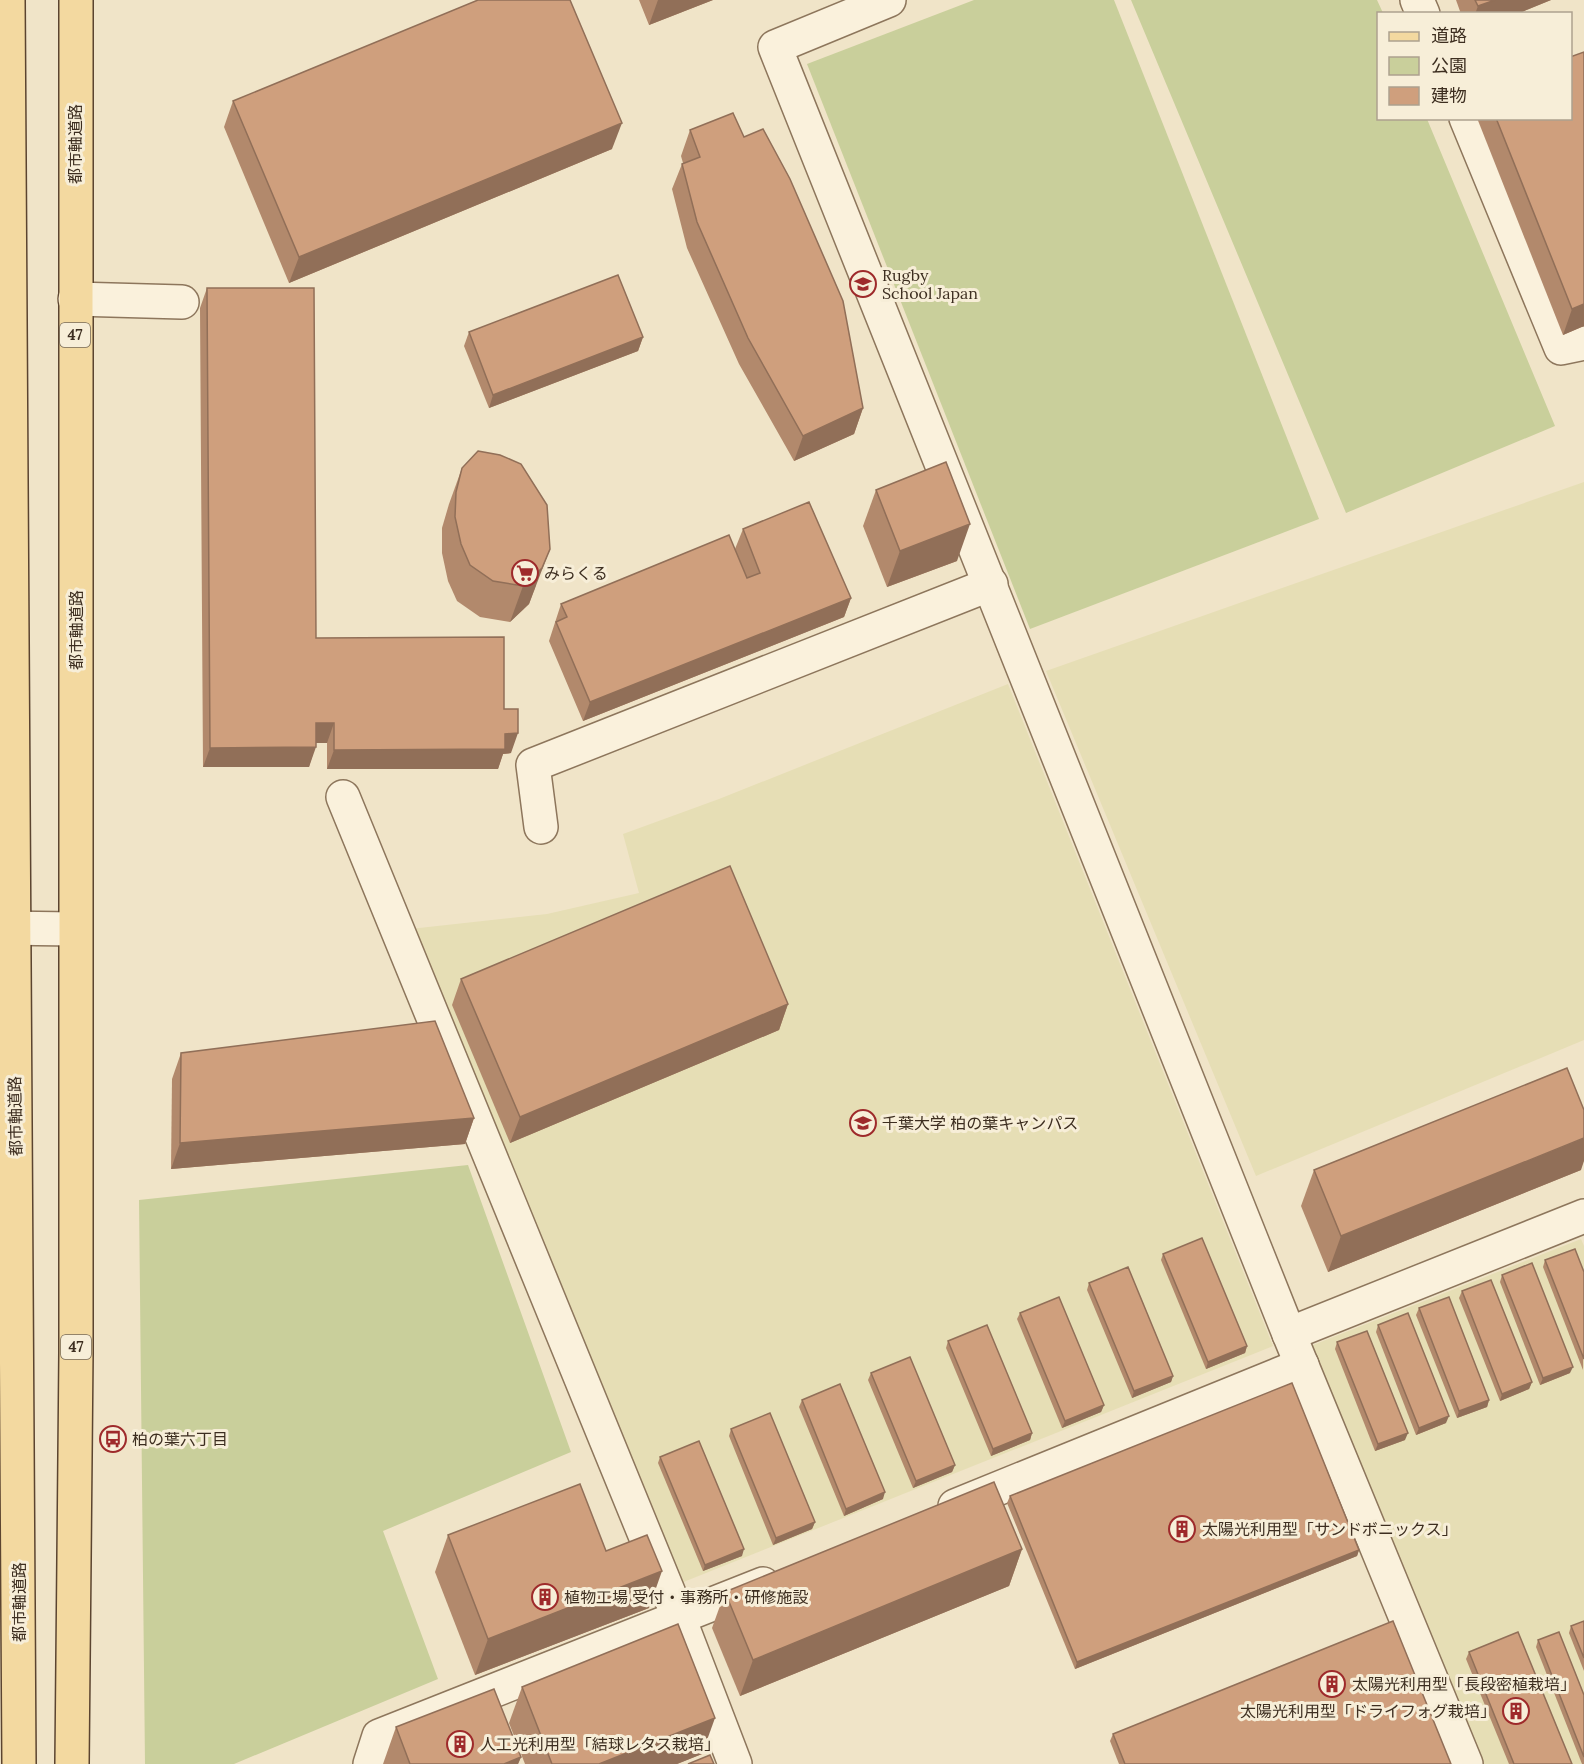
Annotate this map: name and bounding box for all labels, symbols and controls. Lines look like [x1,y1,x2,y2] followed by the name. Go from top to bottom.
[1377,12,1572,120] legend
[1431,24,1467,47] text: 道路
[1431,54,1467,77] text: 公園
[1431,84,1467,107] text: 建物
[65,104,85,184] street label: 都市軸道路
[882,265,978,303] place label: Rugby School Japan
[848,269,878,299] school or university icon: Rugby School Japan
[60,323,90,347] road number: 47
[510,558,540,588] supermarket icon: みらくる
[544,563,608,583] place label: みらくる
[66,590,86,670] street label: 都市軸道路
[4,1076,26,1156] street label: 都市軸道路
[848,1108,878,1138] school or university icon: 千葉大学 柏の葉キャンパス
[882,1113,1078,1133] place label: 千葉大学 柏の葉キャンパス
[61,1335,91,1359] road number: 47
[98,1424,128,1454] bus stop icon: 柏の葉六丁目
[132,1429,228,1449] place label: 柏の葉六丁目
[1167,1514,1197,1544] building icon: 太陽光利用型「サンドボニックス」
[1202,1519,1458,1539] place label: 太陽光利用型「サンドボニックス」
[9,1562,29,1642] street label: 都市軸道路
[530,1582,560,1612] building icon: 植物工場 受付・事務所・研修施設
[564,1587,808,1607] place label: 植物工場 受付・事務所・研修施設
[1317,1669,1347,1699] building icon: 太陽光利用型「長段密植栽培」
[1352,1674,1576,1694] place label: 太陽光利用型「長段密植栽培」
[1501,1696,1531,1726] building icon: 太陽光利用型「ドライフォグ栽培」
[1240,1701,1496,1721] place label: 太陽光利用型「ドライフォグ栽培」
[445,1729,475,1759] building icon: 人工光利用型「結球レタス栽培」
[480,1734,720,1754] place label: 人工光利用型「結球レタス栽培」

